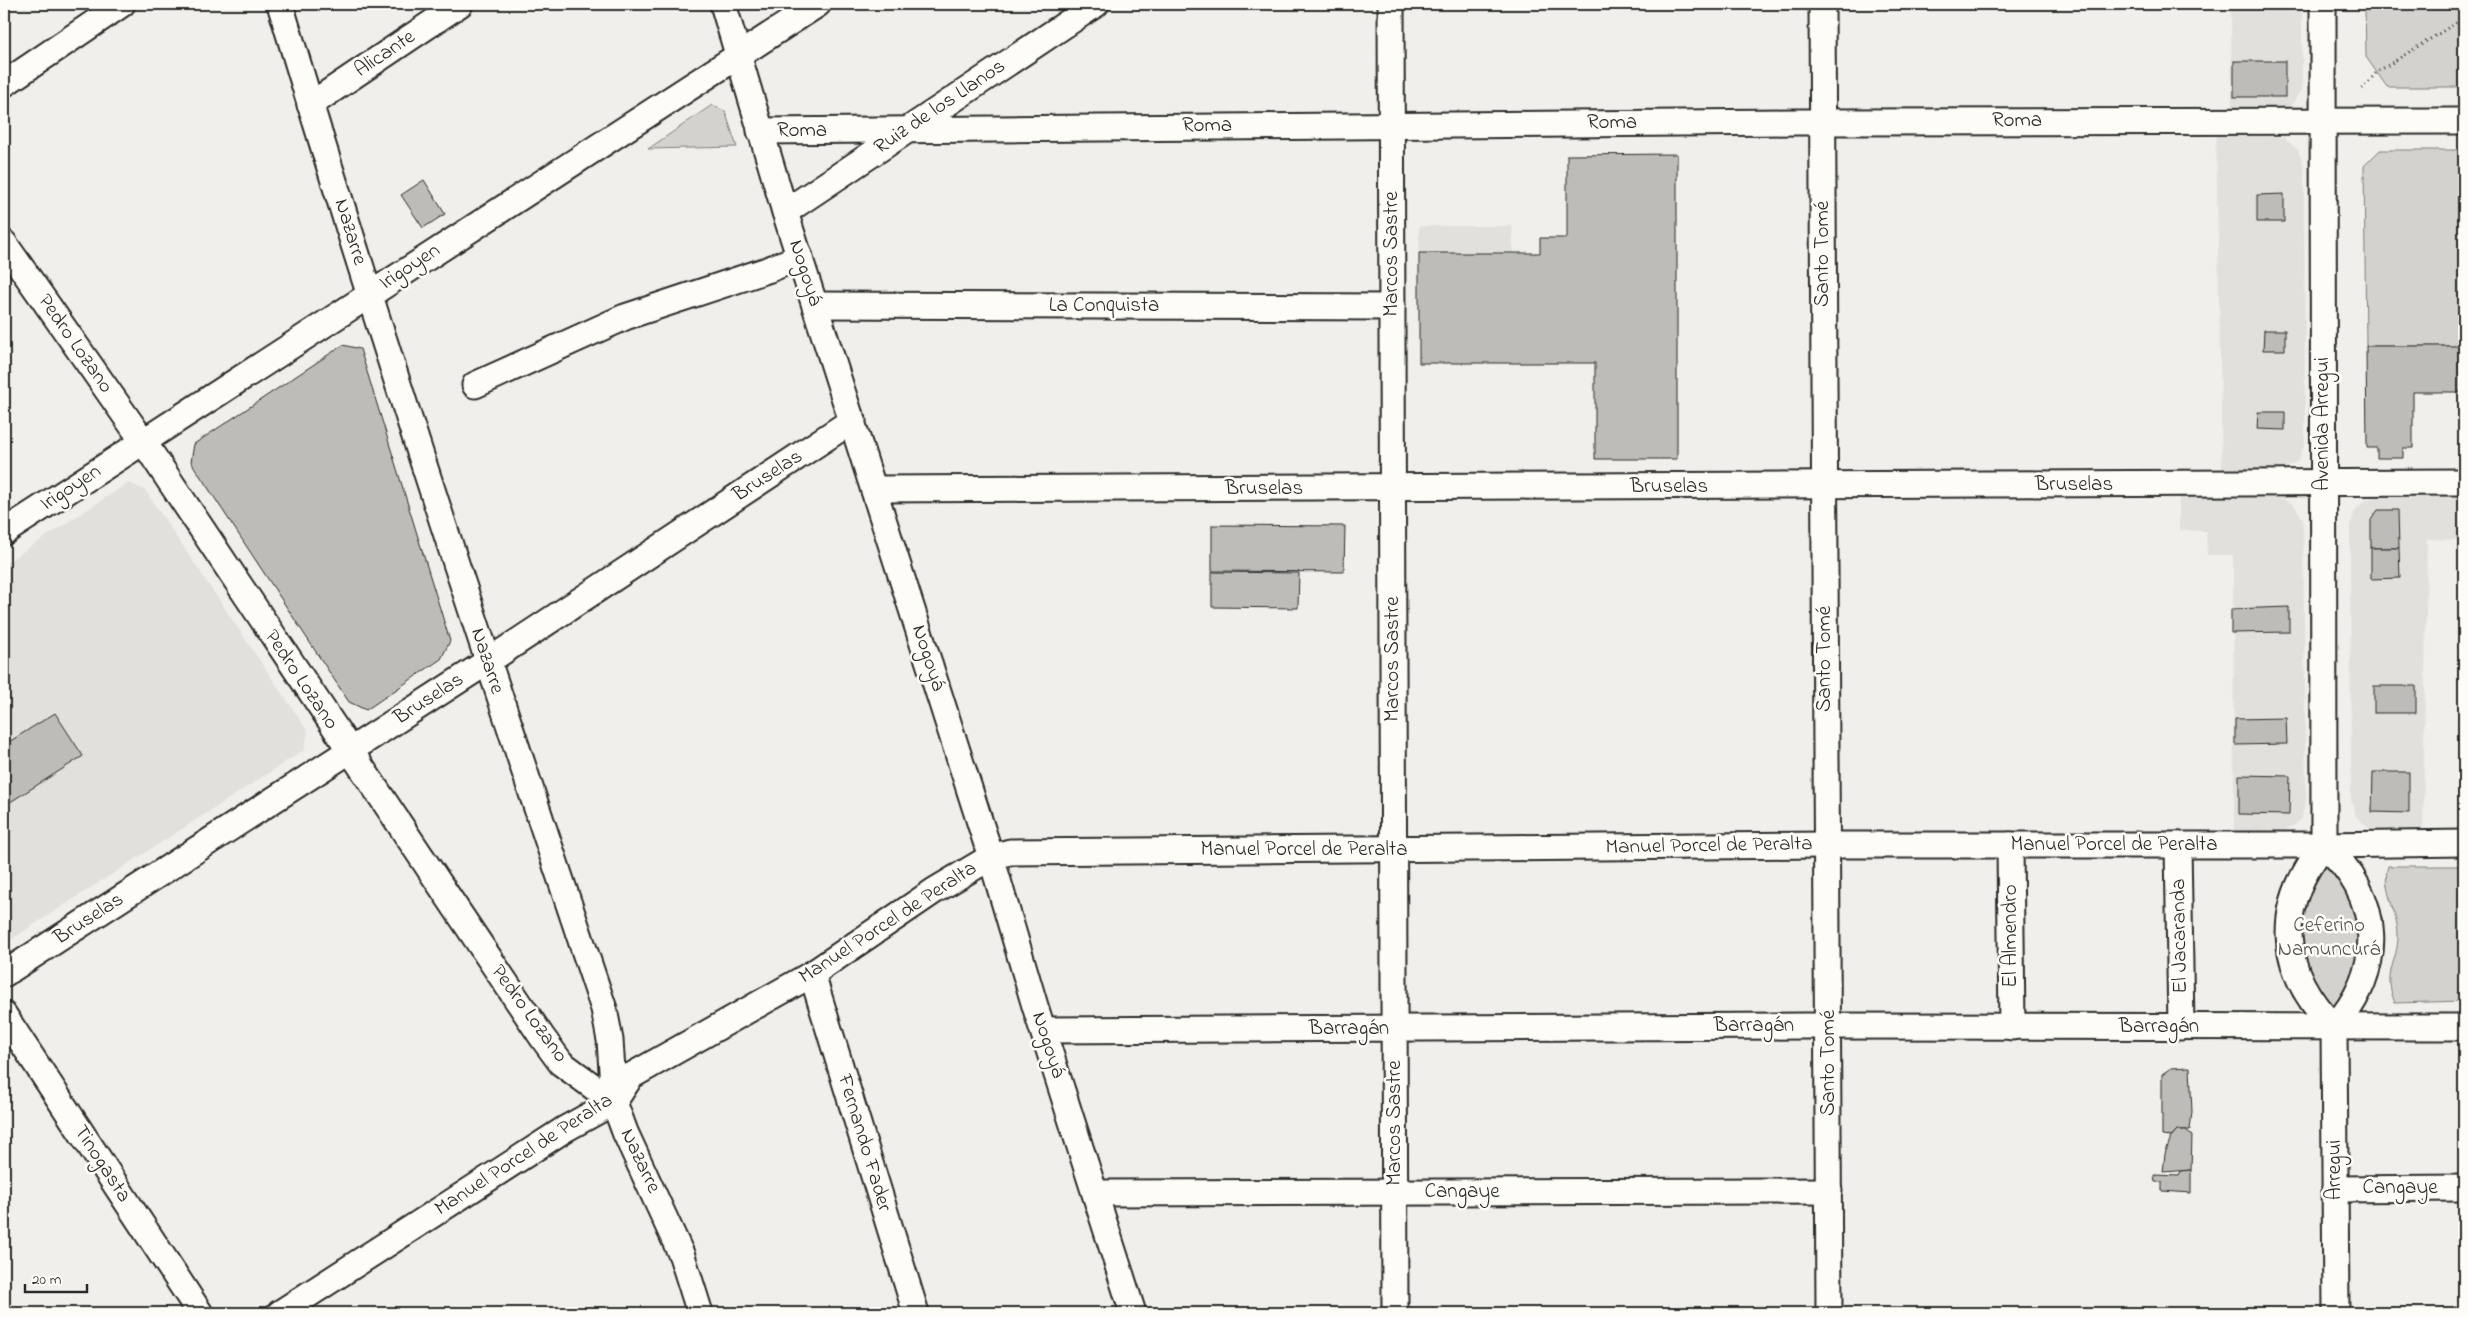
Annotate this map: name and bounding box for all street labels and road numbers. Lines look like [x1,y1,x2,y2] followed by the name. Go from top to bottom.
[349,22,422,85] street label: Alicante
[868,52,1012,162] street label: Ruiz de los Llanos
[1992,106,2042,136] street label: Roma
[1587,108,1637,138] street label: Roma
[1182,111,1232,141] street label: Roma
[777,116,827,146] street label: Roma
[1377,191,1407,317] street label: Marcos Sastre
[326,195,374,269] street label: Nazarre
[1808,200,1838,307] street label: Santo Tomé
[374,236,447,300] street label: Irigoyen
[778,236,830,311] street label: Nogoyá
[30,288,120,400] street label: Pedro Lozano
[1049,291,1159,321] street label: La Conquista
[2308,357,2340,491] street label: Avenida Arregui
[726,442,809,510] street label: Bruselas
[35,457,108,521] street label: Irigoyen
[2034,470,2113,500] street label: Bruselas
[1629,472,1708,502] street label: Bruselas
[1224,474,1303,504] street label: Bruselas
[1378,596,1408,722] street label: Marcos Sastre
[1810,605,1840,712] street label: Santo Tomé
[901,621,953,696] street label: Nogoyá
[256,624,346,736] street label: Pedro Lozano
[462,624,512,699] street label: Nazarre
[387,665,470,733] street label: Bruselas
[1605,829,1813,863] street label: Manuel Porcel de Peralta
[2011,830,2217,860] street label: Manuel Porcel de Peralta
[1201,835,1407,865] street label: Manuel Porcel de Peralta
[793,854,983,992] street label: Manuel Porcel de Peralta
[2164,878,2196,994] street label: El Jacaranda
[1996,884,2026,988] street label: El Almendro
[47,885,130,953] street label: Bruselas
[483,959,575,1069] street label: Pedro Lozano
[1021,1008,1073,1083] street label: Nogoyá
[1814,1009,1844,1116] street label: Santo Tomé
[1713,1011,1794,1043] street label: Barragán
[2118,1012,2199,1044] street label: Barragán
[1308,1014,1389,1046] street label: Barragán
[1380,1060,1410,1186] street label: Marcos Sastre
[829,1070,899,1216] street label: Fernando Fader
[429,1086,619,1224] street label: Manuel Porcel de Peralta
[64,1119,138,1210] street label: Tinogasta
[612,1124,668,1199] street label: Nazarre
[2320,1140,2352,1200] street label: Arregui
[2362,1173,2438,1205] street label: Cangaye
[1424,1177,1500,1209] street label: Cangaye

